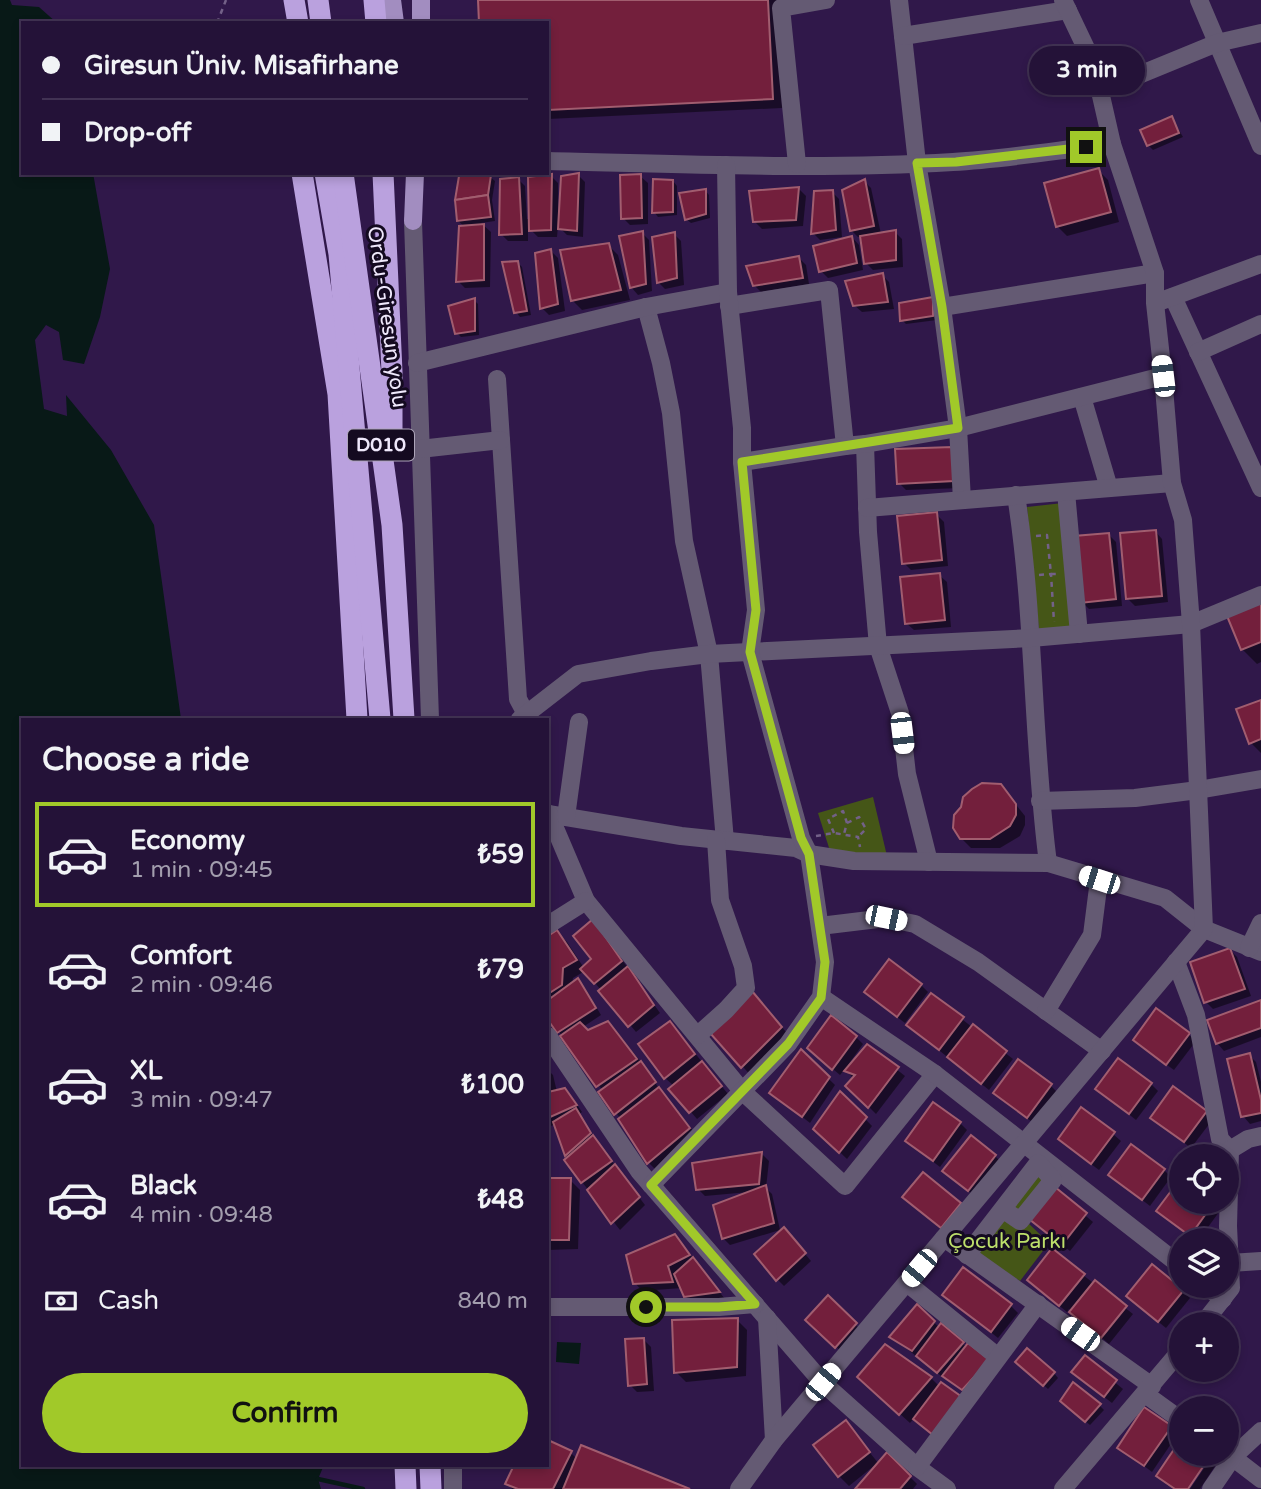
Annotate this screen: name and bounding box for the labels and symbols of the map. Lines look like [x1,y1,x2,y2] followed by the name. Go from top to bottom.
[1028,46,1144,94] callout: 3 min
[1070,131,1102,163] route end
[362,225,412,409] street label: Ordu-Giresun yolu
[1151,354,1176,398] car
[348,430,414,460] road number: D010
[890,711,915,755] car
[1076,864,1123,896] car
[864,903,909,933] car
[948,1229,1066,1254] park label: Çocuk Parkı
[898,1245,941,1291] car
[630,1291,662,1323] route start
[1057,1313,1104,1355] car
[802,1359,845,1405] car

